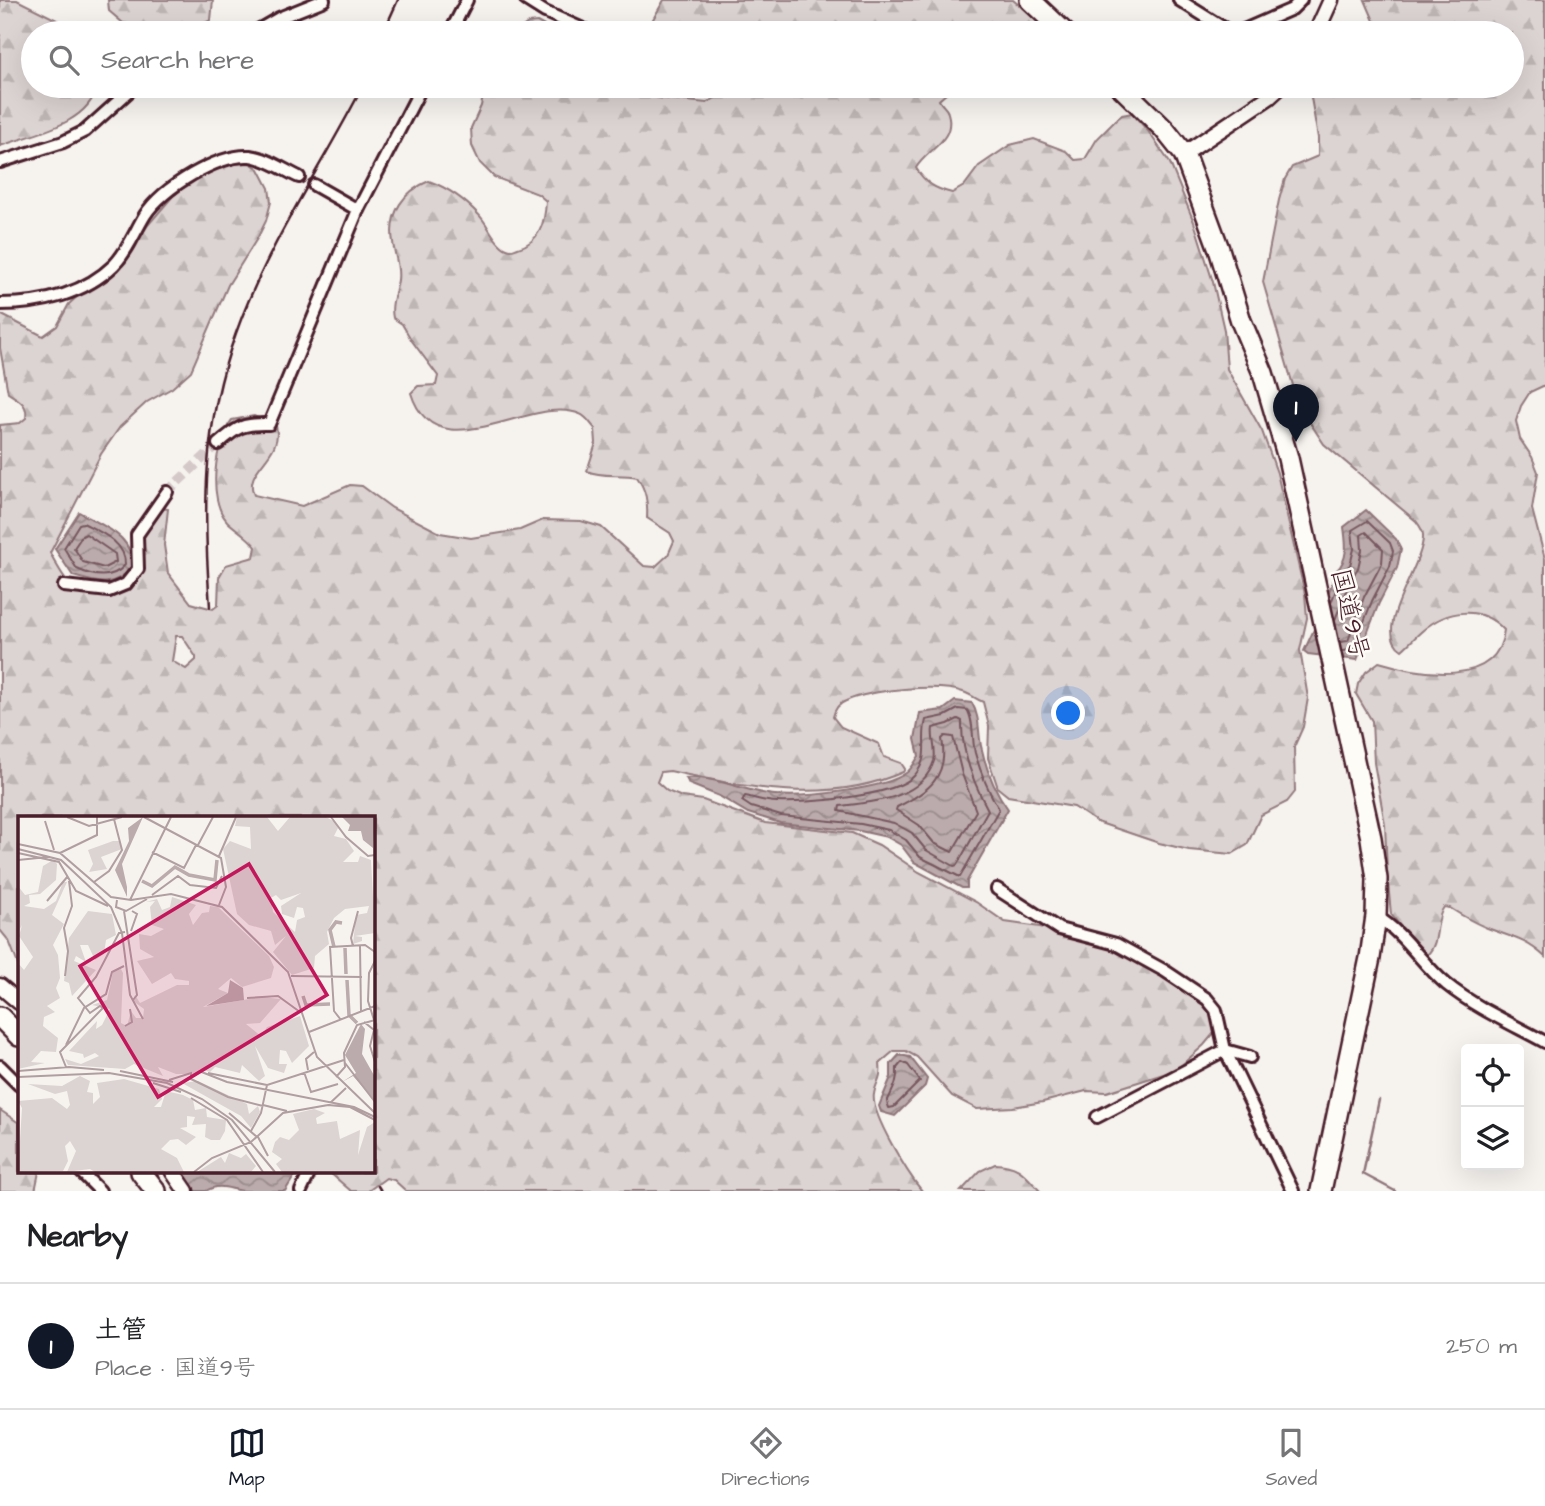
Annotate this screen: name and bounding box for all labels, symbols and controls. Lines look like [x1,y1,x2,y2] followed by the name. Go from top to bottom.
[21,21,1524,98] search box
[45,41,83,79] icon: search
[101,42,254,78] text: Search here
[1273,384,1319,442] pin: 1
[1322,565,1378,663] street label: 国道9号
[1051,696,1085,730] your location
[18,816,374,1174] inset map
[1461,1044,1524,1170] map controls
[1461,1044,1524,1107] button: locate
[1461,1107,1524,1170] button: layers
[28,1216,128,1258] text: Nearby
[95,1312,147,1348] text: 土管
[50,1330,52,1362] text: 1
[1446,1330,1517,1362] text: 250 m
[95,1352,256,1384] text: Place · 国道9号
[228,1424,266,1493] tab: Map
[721,1424,810,1493] tab: Directions
[1265,1424,1317,1493] tab: Saved

